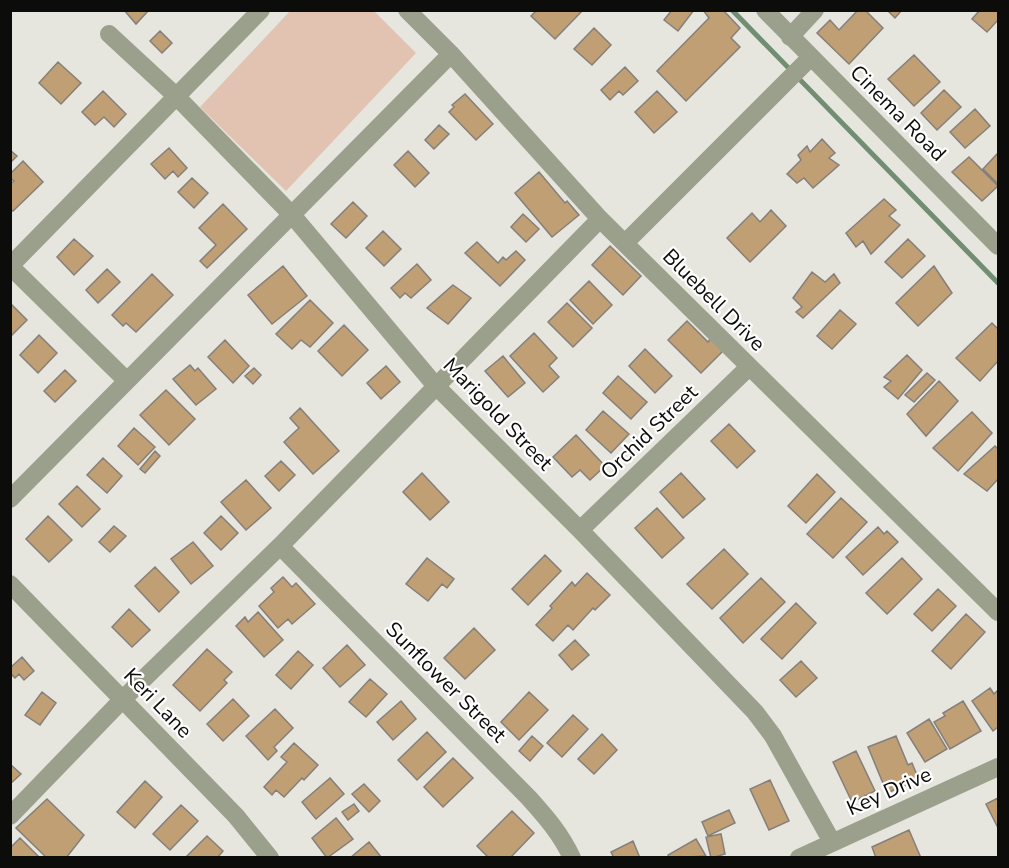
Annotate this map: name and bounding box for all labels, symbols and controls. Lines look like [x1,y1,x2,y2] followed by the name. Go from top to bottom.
[844,59,952,167] street label: Cinema Road
[657,243,771,357] street label: Bluebell Drive
[437,352,559,477] street label: Marigold Street
[594,378,704,485] street label: Orchid Street
[379,615,513,749] street label: Sunflower Street
[118,662,198,744] street label: Keri Lane
[842,760,936,822] street label: Key Drive

